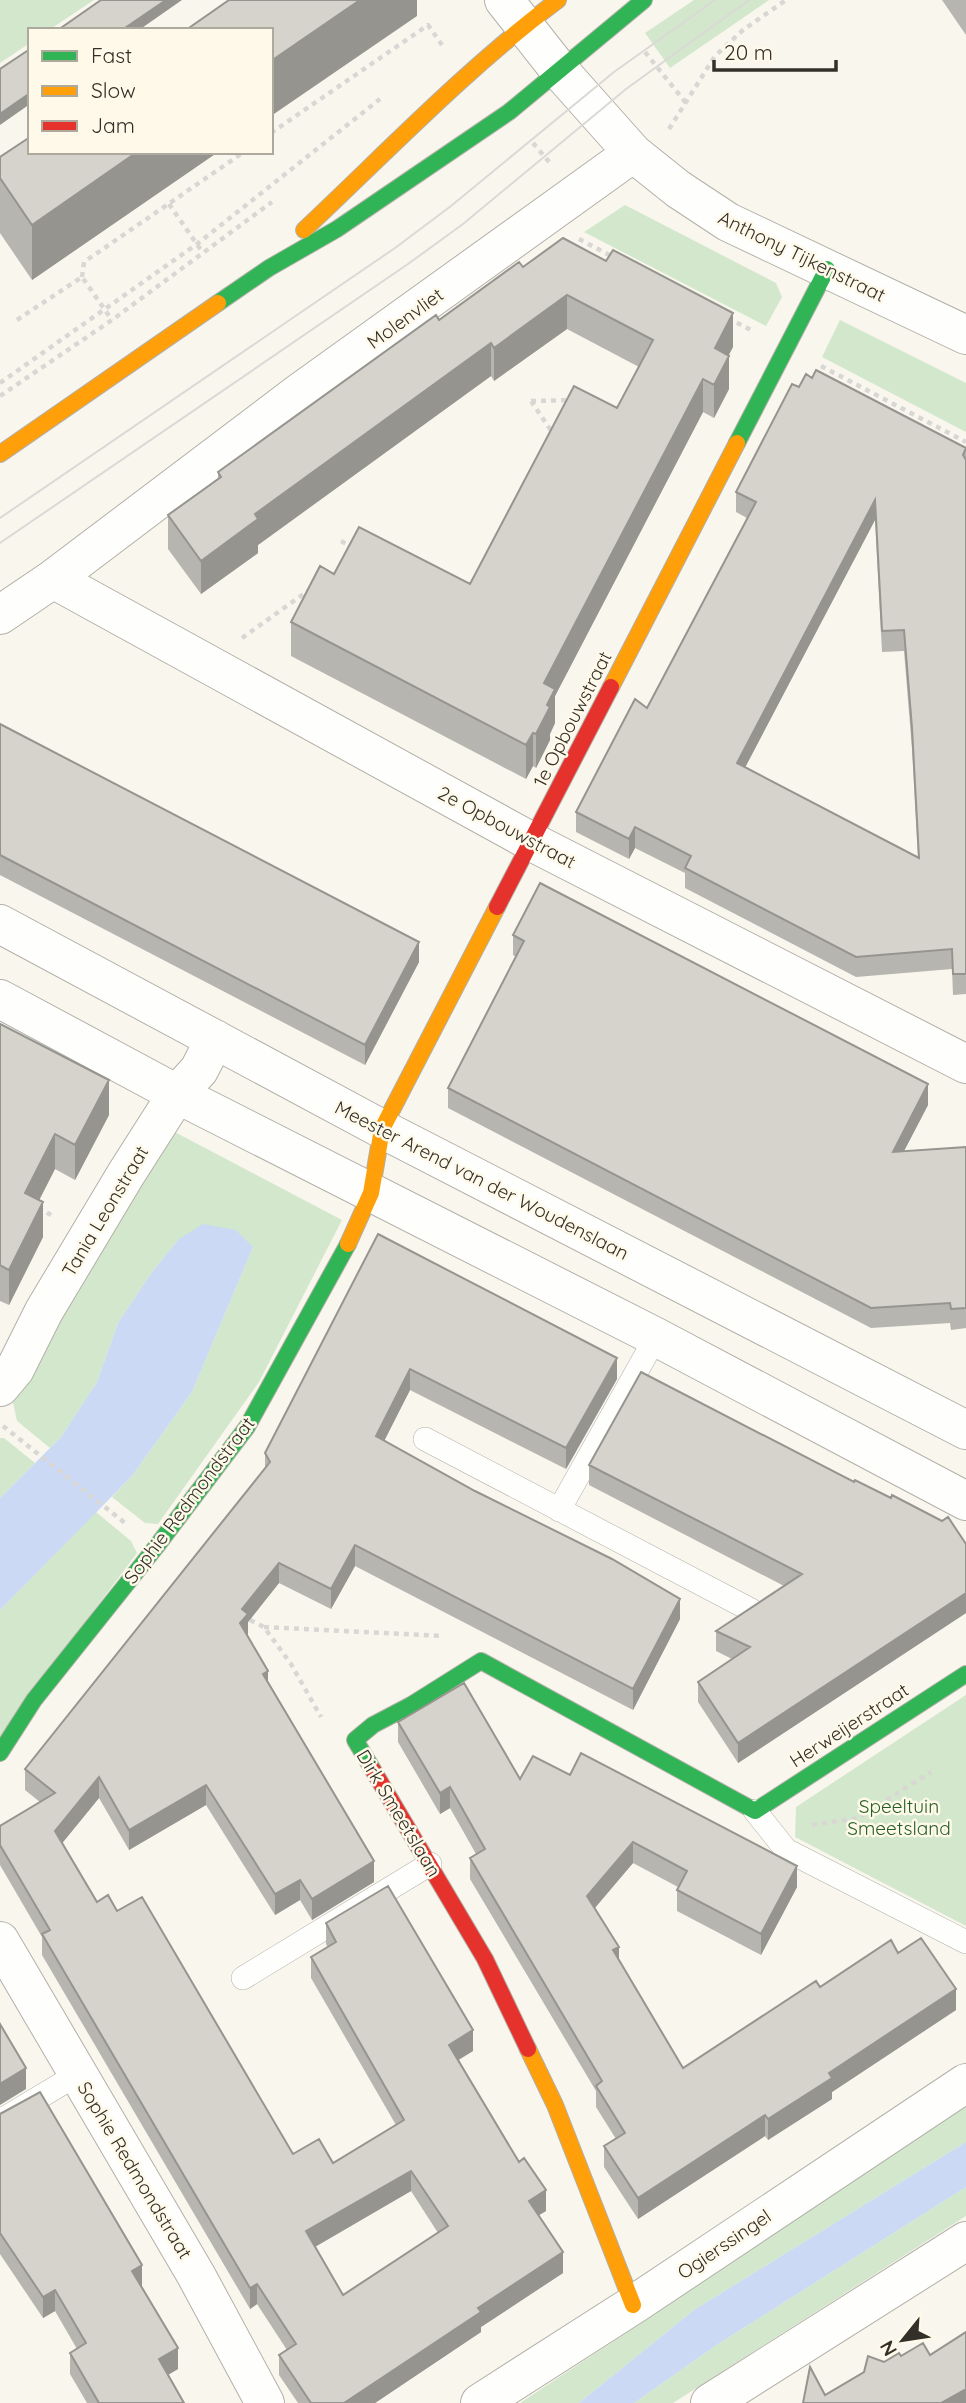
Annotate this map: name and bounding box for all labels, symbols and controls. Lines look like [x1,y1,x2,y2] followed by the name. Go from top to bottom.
[28,28,273,154] legend
[714,28,836,72] scale bar
[724,39,773,65] text: 20 m
[91,42,132,68] text: Fast
[91,77,136,103] text: Slow
[91,112,135,138] text: Jam
[714,205,890,307] street label: Anthony Tijkenstraat
[362,282,448,354] street label: Molenvliet
[527,647,617,791] street label: 1e Opbouwstraat
[434,781,580,873] street label: 2e Opbouwstraat
[331,1095,633,1265] street label: Meester Arend van der Woudenslaan
[57,1141,153,1281] street label: Tania Leonstraat
[118,1412,260,1588] street label: Sophie Redmondstraat
[785,1678,913,1772] street label: Herweijerstraat
[352,1745,446,1881] street label: Dirk Smeetslaan
[847,1794,951,1840] park label: Speeltuin Smeetsland
[73,2077,197,2263] street label: Sophie Redmondstraat
[673,2204,775,2284] street label: Ogierssingel
[868,2305,938,2375] north arrow
[874,2336,902,2361] text: N

